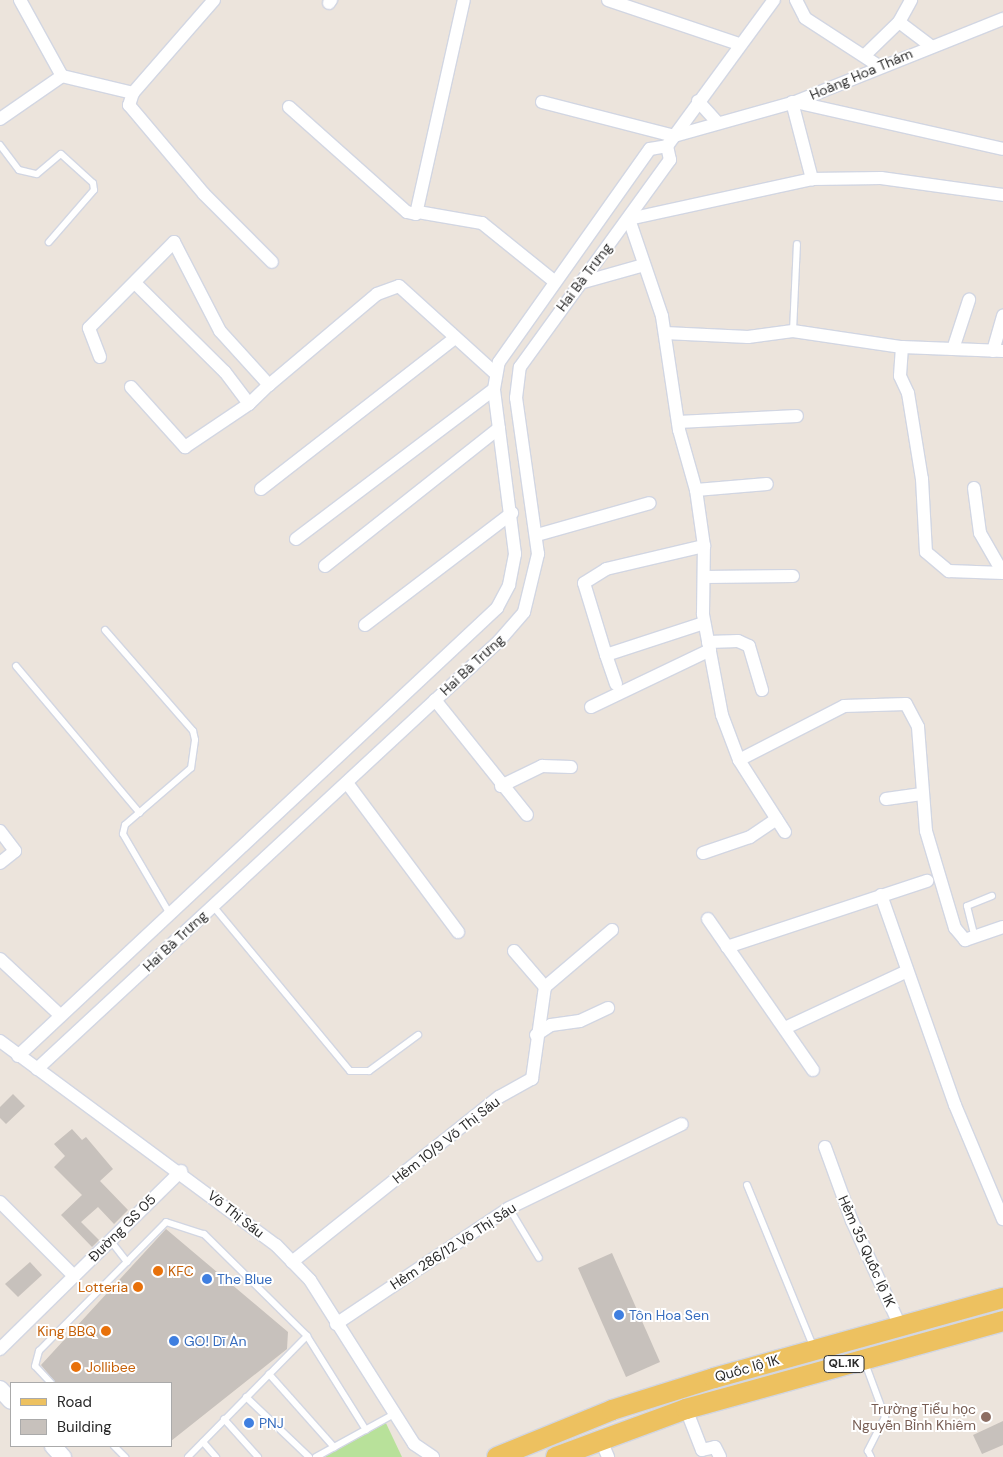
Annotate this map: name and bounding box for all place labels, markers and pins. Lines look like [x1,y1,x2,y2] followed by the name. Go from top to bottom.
[168,1263,194,1279] place label: KFC
[152,1265,164,1277] marker: KFC
[217,1271,272,1287] place label: The Blue
[201,1273,213,1285] marker: The Blue
[78,1279,128,1295] place label: Lotteria
[132,1281,144,1293] marker: Lotteria
[629,1307,709,1323] place label: Tôn Hoa Sen
[613,1309,625,1321] marker: Tôn Hoa Sen
[37,1323,96,1339] place label: King BBQ
[100,1325,112,1337] marker: King BBQ
[184,1333,246,1349] place label: GO! Dĩ An
[168,1335,180,1347] marker: GO! Dĩ An
[86,1359,136,1375] place label: Jollibee
[70,1361,82,1373] marker: Jollibee
[852,1401,976,1434] place label: Trường Tiểu học Nguyễn Bỉnh Khiêm
[980,1411,992,1423] marker: Trường Tiểu học Nguyễn Bỉnh Khiêm
[259,1415,284,1431] place label: PNJ
[243,1417,255,1429] marker: PNJ

